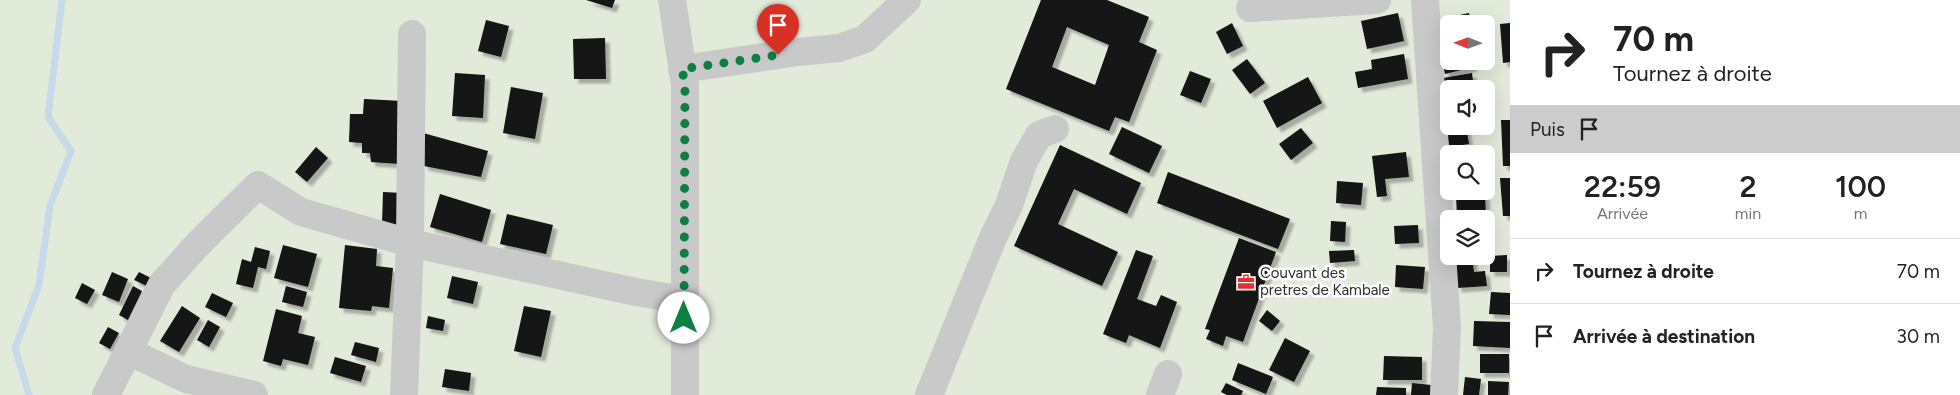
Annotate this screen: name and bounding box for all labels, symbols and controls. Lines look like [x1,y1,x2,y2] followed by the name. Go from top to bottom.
[757,4,799,55] pin
[764,11,792,39] icon: arrive
[1440,15,1495,70] north arrow
[1440,15,1495,265] map controls
[1613,18,1694,60] text: 70 m
[1530,20,1595,85] icon: right
[1613,60,1772,87] text: Tournez à droite
[1440,80,1495,135] button: sound
[1575,115,1603,143] icon: arrive
[1530,118,1565,141] text: Puis
[1440,145,1495,200] button: search
[1584,168,1661,205] text: 22:59
[1739,168,1757,205] text: 2
[1835,168,1886,205] text: 100
[1597,204,1648,223] text: Arrivée
[1735,204,1761,223] text: min
[1854,204,1867,223] text: m
[1440,210,1495,265] button: layers
[1530,257,1558,285] icon: right
[1573,260,1714,283] text: Tournez à droite
[1897,260,1940,283] text: 70 m
[1260,264,1390,299] place label: Couvant des pretres de Kambale
[1236,272,1256,292] office icon: Couvant des pretres de Kambale
[657,291,709,343] position arrow
[1530,322,1558,350] icon: arrive
[1573,325,1755,348] text: Arrivée à destination
[1897,325,1940,348] text: 30 m

